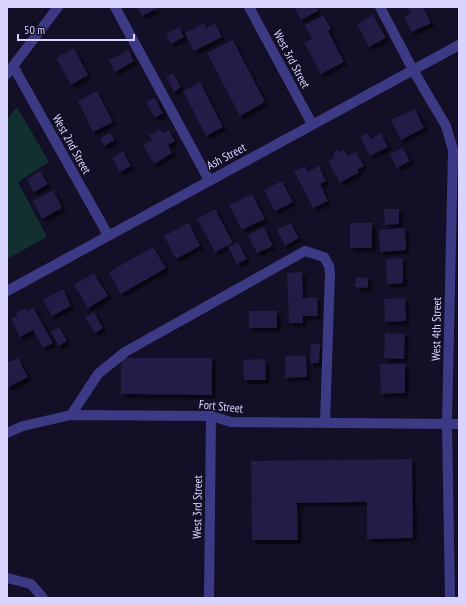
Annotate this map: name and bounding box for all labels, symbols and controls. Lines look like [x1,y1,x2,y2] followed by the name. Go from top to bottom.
[18,16,134,42] scale bar
[24,22,45,37] text: 50 m
[270,27,314,91] street label: West 3rd Street
[50,112,95,177] street label: West 2nd Street
[204,139,249,173] street label: Ash Street
[428,296,444,361] street label: West 4th Street
[198,396,245,416] street label: Fort Street
[189,474,205,539] street label: West 3rd Street

